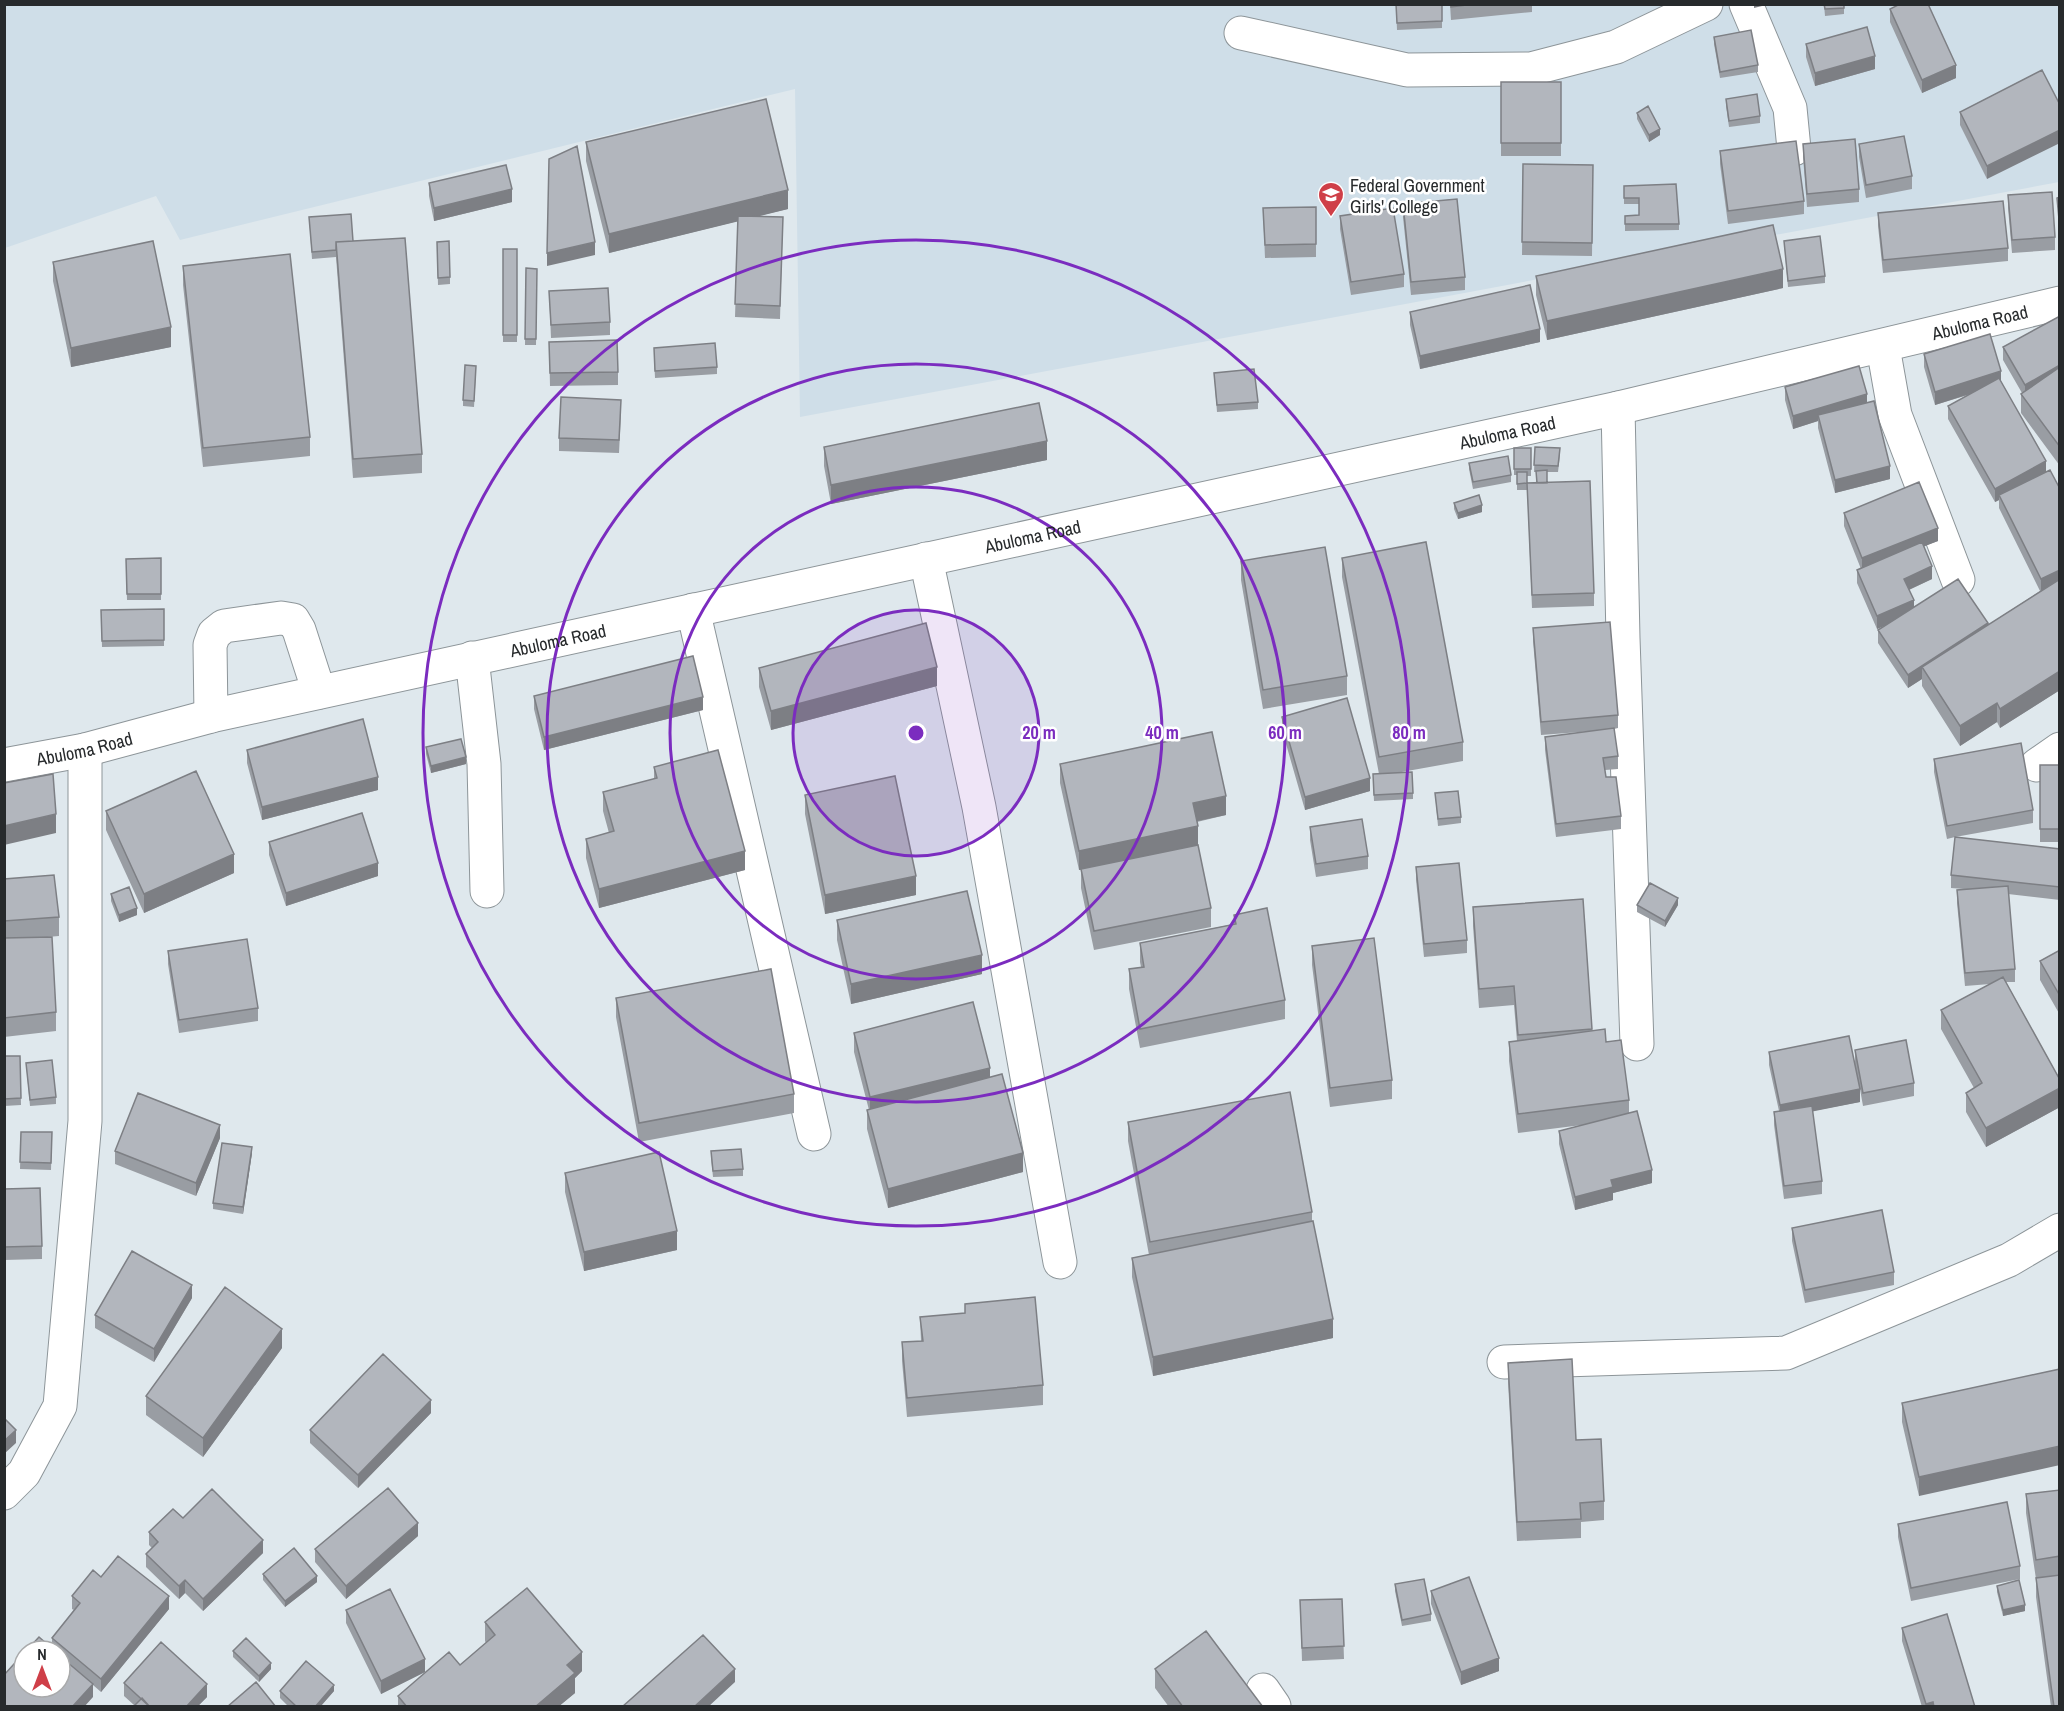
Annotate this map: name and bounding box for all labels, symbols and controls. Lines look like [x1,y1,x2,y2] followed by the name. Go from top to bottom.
[1350,173,1485,219] place label: Federal Government Girls' College
[1316,180,1346,218] school or university icon: Federal Government Girls' College
[1928,299,2030,346] street label: Abuloma Road
[1456,410,1558,455] street label: Abuloma Road
[981,513,1083,559] street label: Abuloma Road
[507,617,608,663] street label: Abuloma Road
[1022,720,1056,745] text: 20 m
[1145,720,1179,745] text: 40 m
[1268,720,1302,745] text: 60 m
[1392,720,1426,745] text: 80 m
[906,723,926,743] centre of rings
[33,725,135,771] street label: Abuloma Road
[12,1639,72,1699] north arrow
[37,1643,47,1665] text: N

